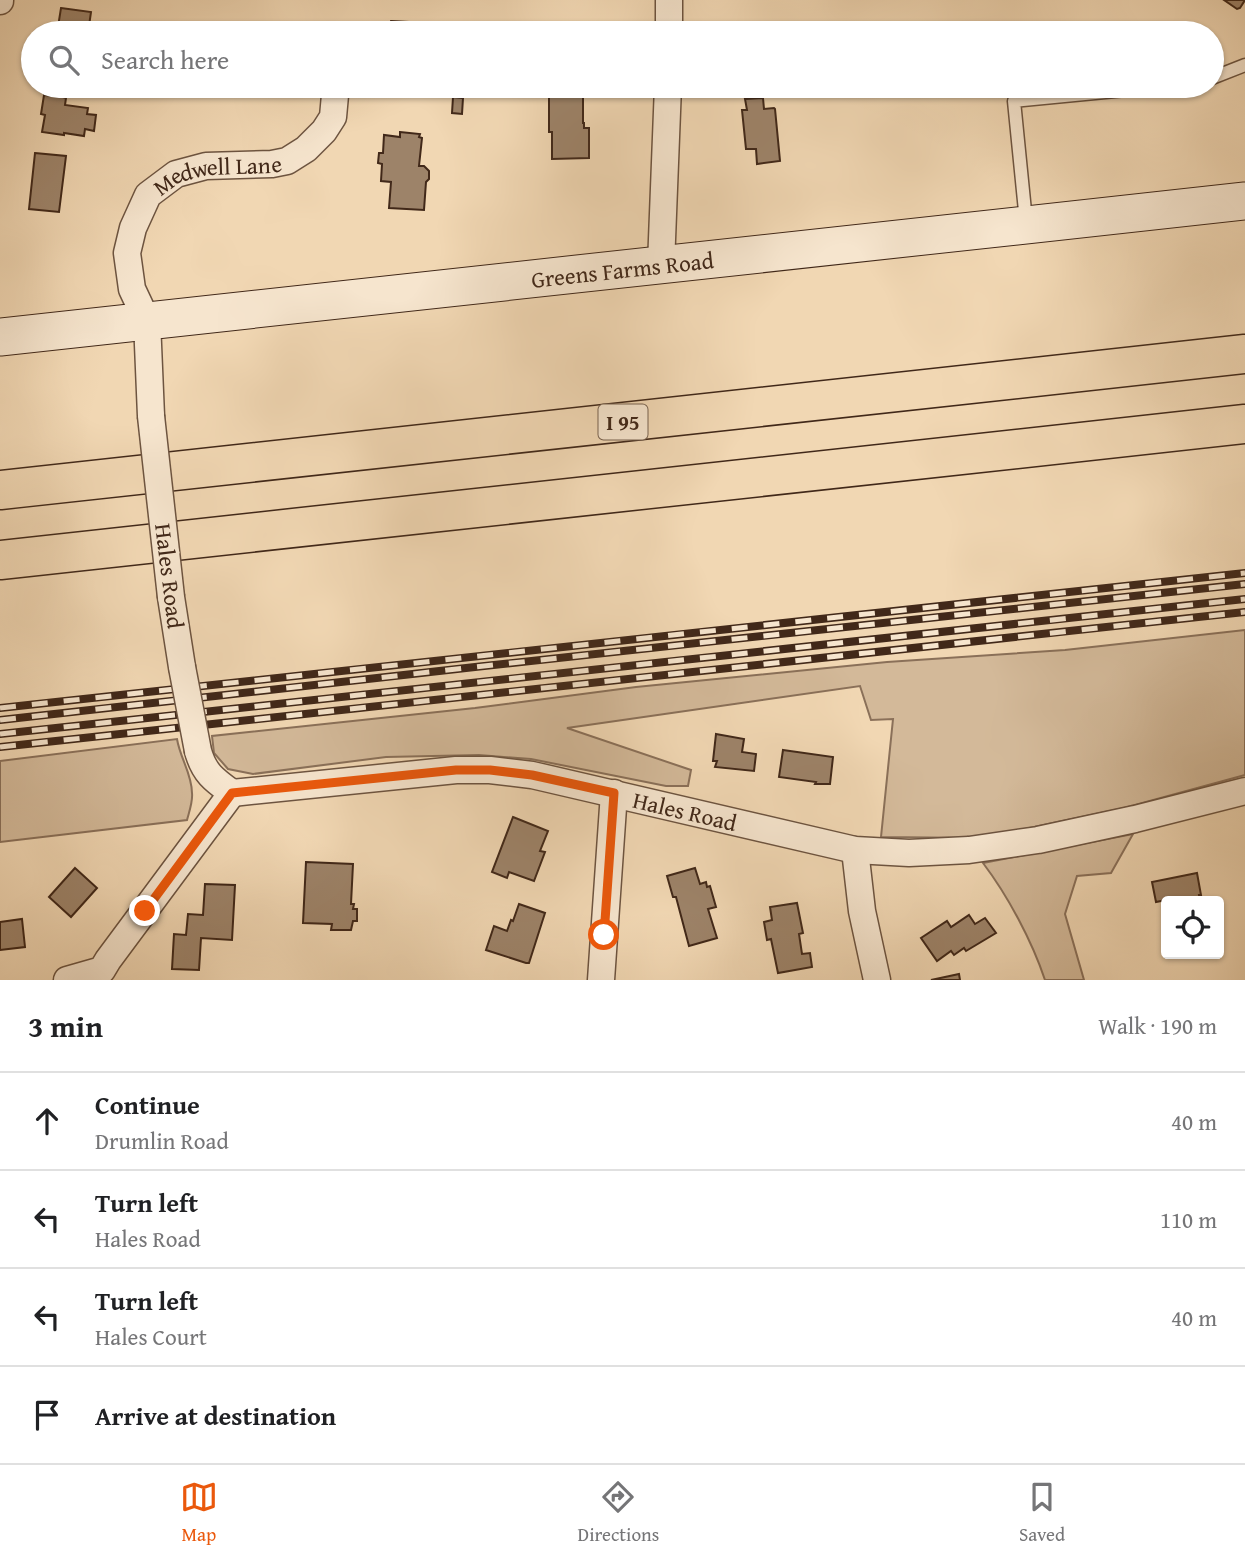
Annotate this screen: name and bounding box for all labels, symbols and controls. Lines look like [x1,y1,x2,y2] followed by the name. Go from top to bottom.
[21,21,1224,98] search box
[101,40,229,79] text: Search here
[45,41,83,79] icon: search
[145,146,284,203] street label: Medwell Lane
[529,243,716,295] street label: Greens Farms Road
[598,404,648,440] road number: I 95
[147,522,193,631] street label: Hales Road
[630,782,741,839] street label: Hales Road
[129,895,160,926] route end
[1161,896,1224,959] map controls
[1161,896,1224,959] button: locate
[588,919,619,950] route start
[28,1004,103,1048] text: 3 min
[1098,1009,1217,1042] text: Walk · 190 m
[95,1085,200,1124] text: Continue
[28,1102,66,1140] icon: ahead
[1171,1105,1217,1138] text: 40 m
[95,1124,229,1157] text: Drumlin Road
[95,1183,198,1222] text: Turn left
[28,1200,66,1238] icon: left
[1160,1203,1217,1236] text: 110 m
[95,1222,201,1255] text: Hales Road
[95,1281,198,1320] text: Turn left
[28,1298,66,1336] icon: left
[1171,1301,1217,1334] text: 40 m
[95,1320,207,1353] text: Hales Court
[28,1396,66,1434] icon: arrive
[95,1396,336,1435] text: Arrive at destination
[180,1478,218,1548] tab: Map
[578,1478,659,1548] tab: Directions
[1019,1478,1065,1548] tab: Saved

